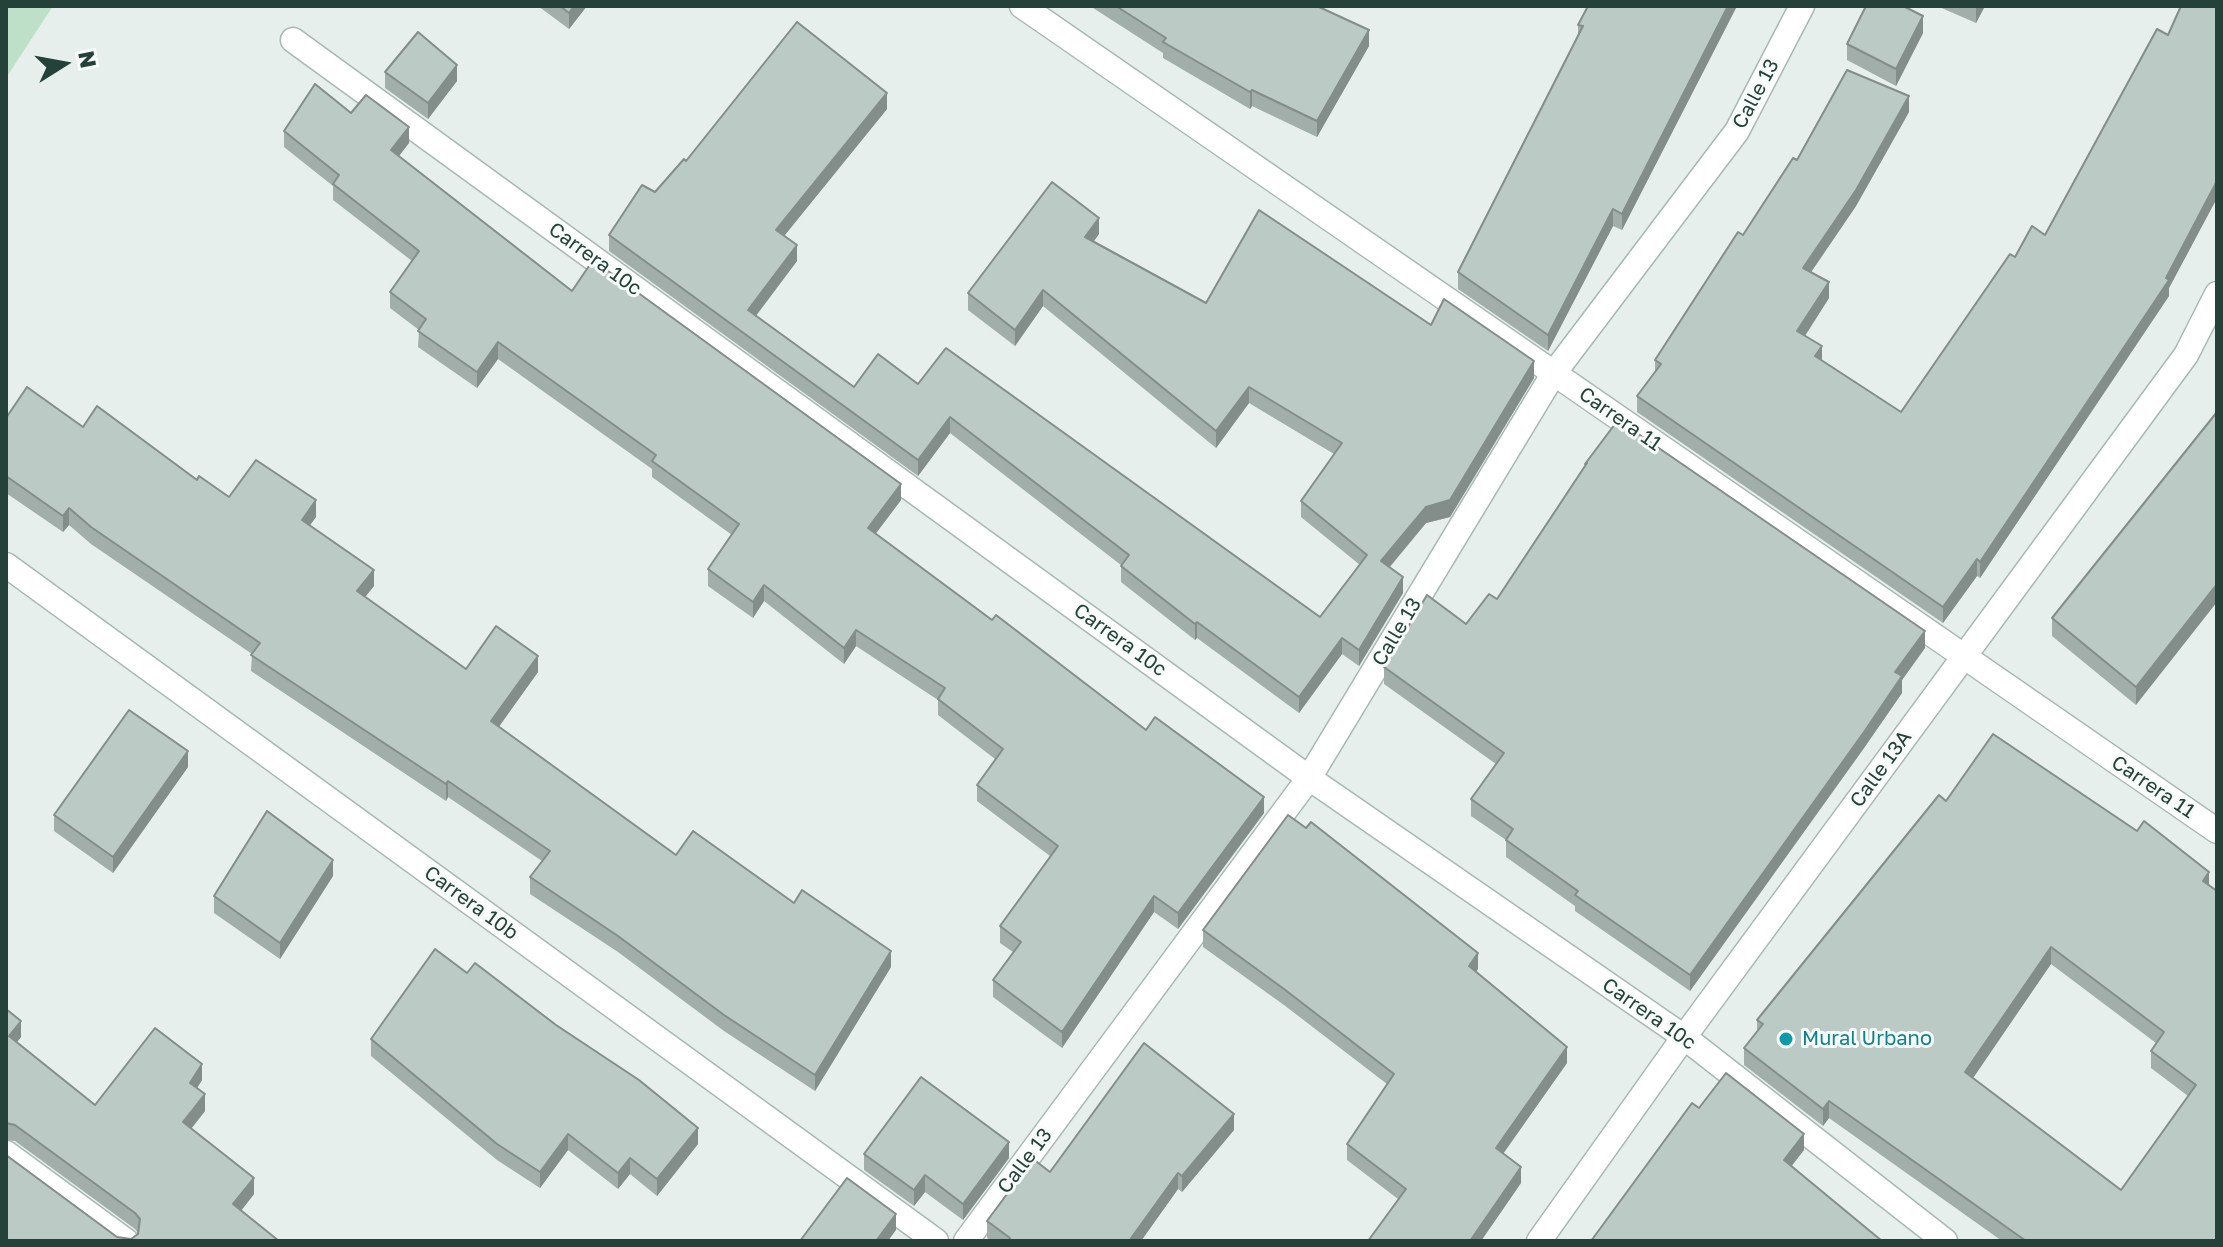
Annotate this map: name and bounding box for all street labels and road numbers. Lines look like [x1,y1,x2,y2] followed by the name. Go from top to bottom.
[1728,55,1784,133] street label: Calle 13
[544,217,646,301] street label: Carrera 10c
[1574,382,1666,456] street label: Carrera 11
[1367,593,1427,671] street label: Calle 13
[1069,598,1171,682] street label: Carrera 10c
[1845,726,1917,812] street label: Calle 13A
[2107,750,2199,824] street label: Carrera 11
[419,861,523,945] street label: Carrera 10b
[1598,973,1700,1055] street label: Carrera 10c
[993,1124,1057,1198] street label: Calle 13

